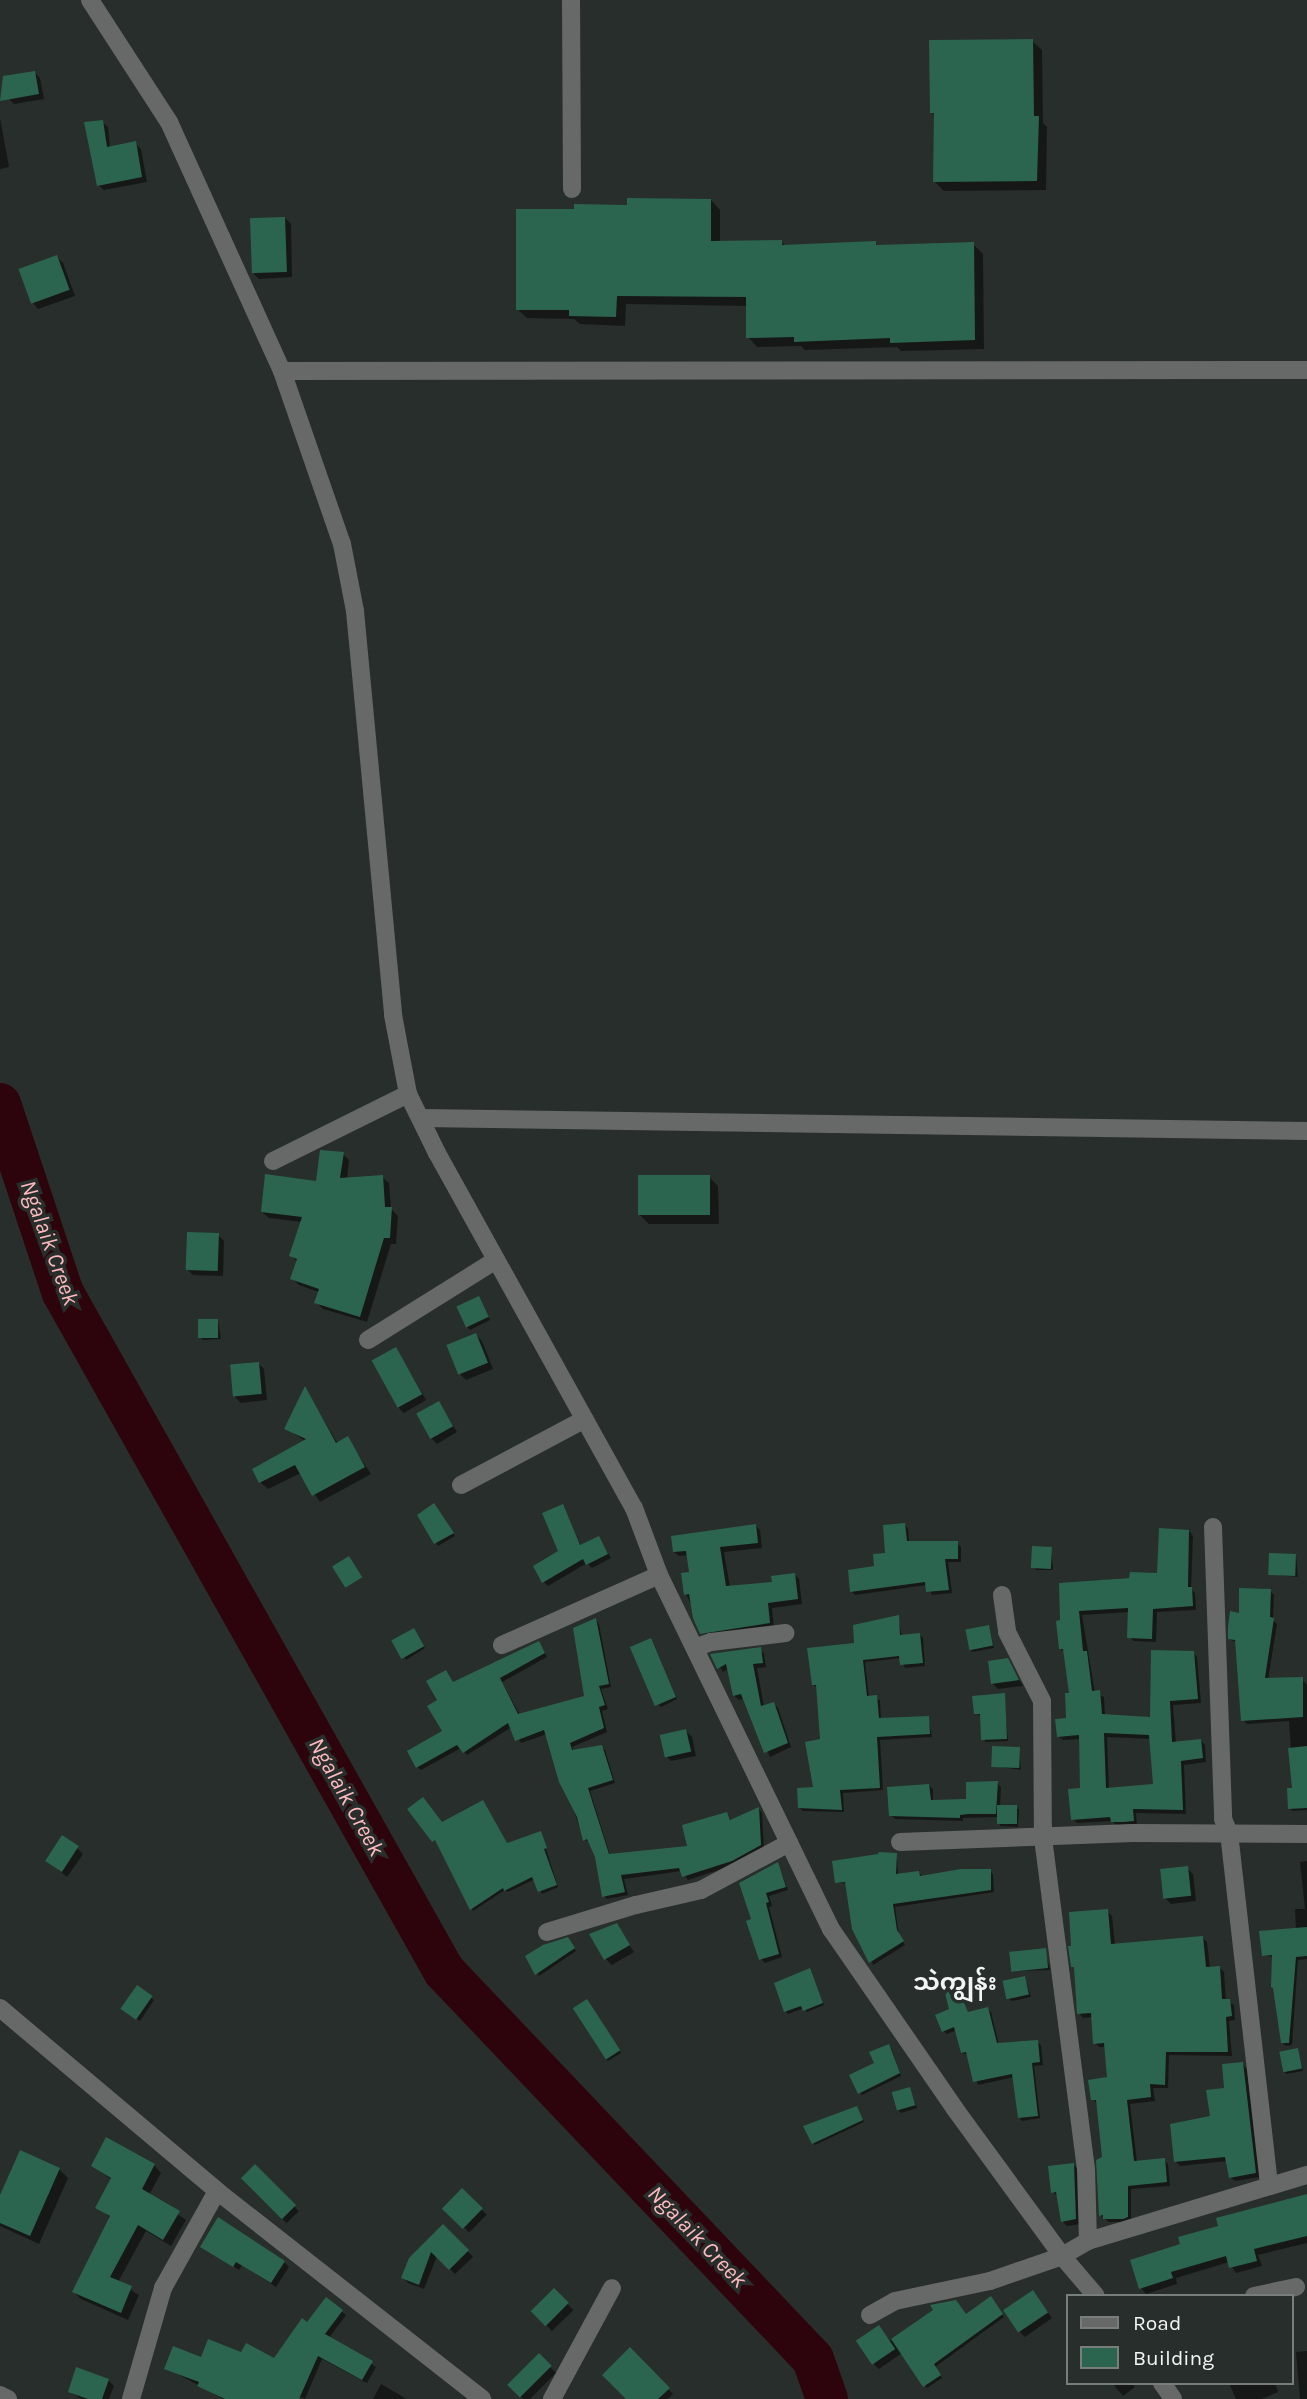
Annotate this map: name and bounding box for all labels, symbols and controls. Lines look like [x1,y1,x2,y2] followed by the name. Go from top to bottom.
[14,1177,84,1309] water label: Ngalaik Creek
[302,1733,390,1861] water label: Ngalaik Creek
[913,1969,997,1997] district label: သဲကျွန်း
[642,2180,752,2294] water label: Ngalaik Creek
[1066,2294,1293,2385] legend
[1133,2311,1181,2335] text: Road
[1133,2346,1214,2370] text: Building

